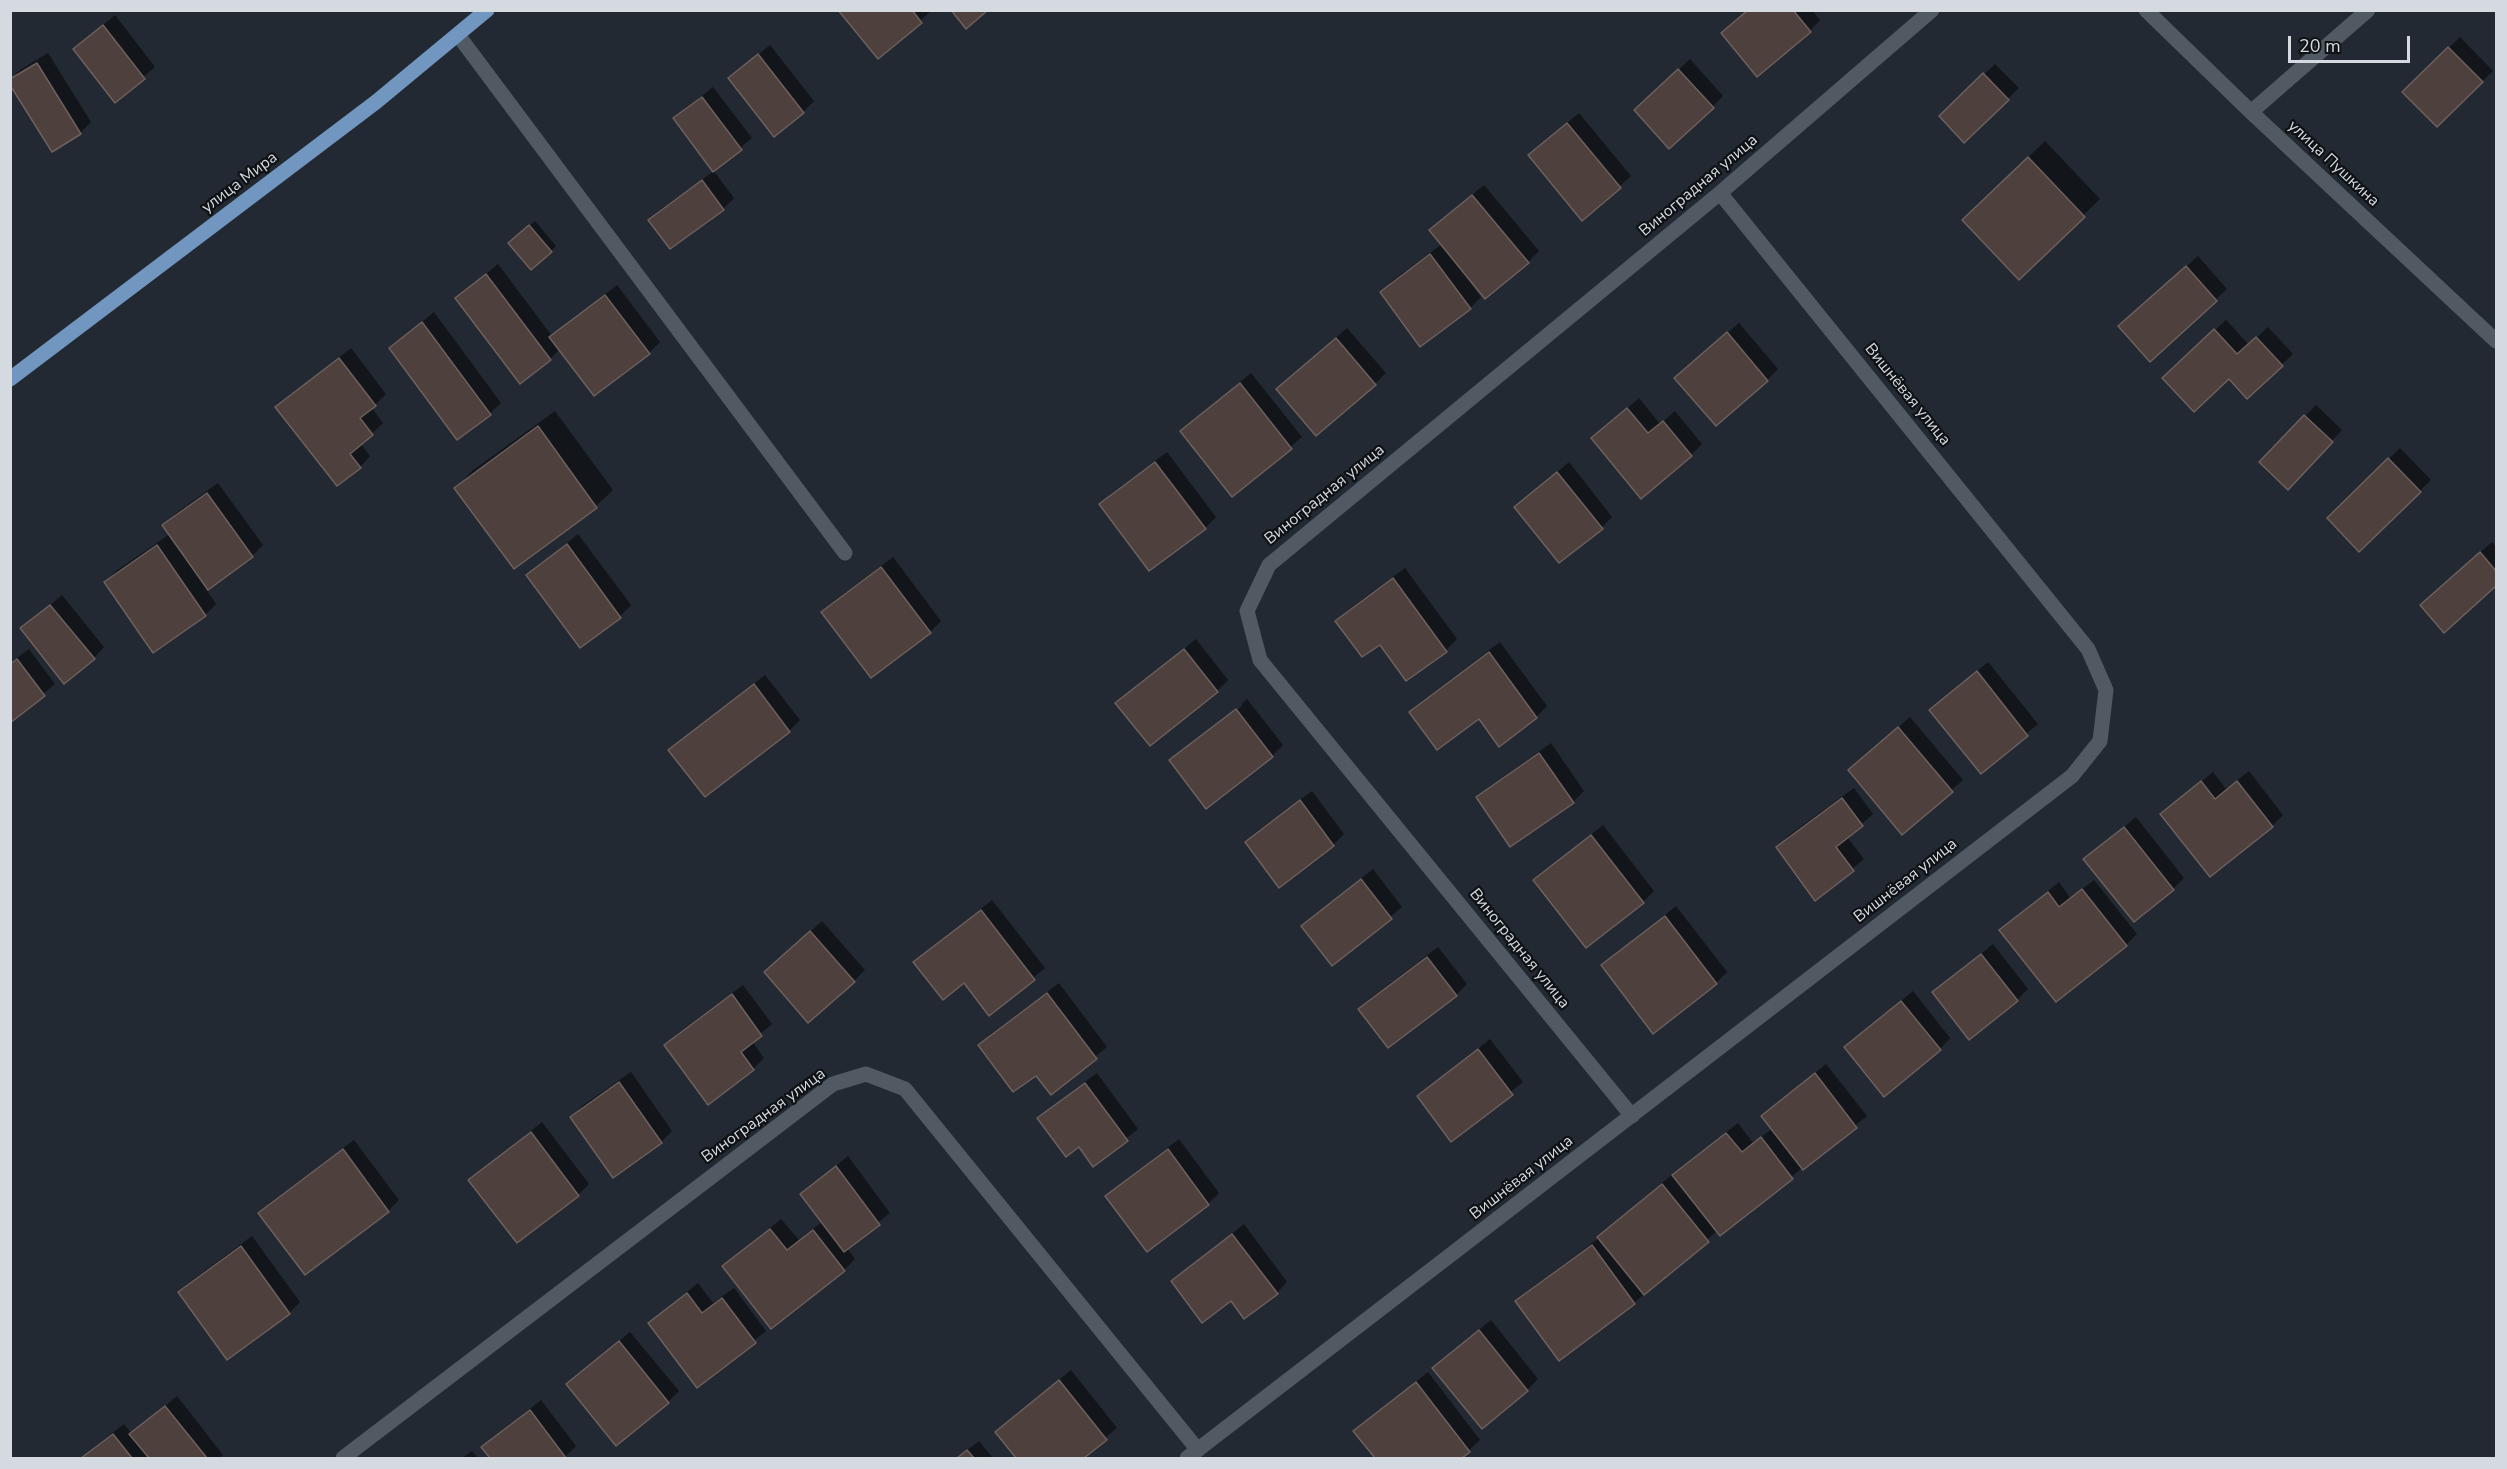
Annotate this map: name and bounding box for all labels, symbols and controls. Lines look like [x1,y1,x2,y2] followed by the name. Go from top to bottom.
[2291,24,2412,62] scale bar
[2299,34,2341,58] text: 20 m
[2283,117,2383,211] street label: улица Пушкина
[1636,131,1762,241] street label: Виноградная улица
[198,148,282,218] street label: улица Мира
[1860,340,1954,450] street label: Вишнёвая улица
[1261,441,1389,549] street label: Виноградная улица
[1851,835,1961,927] street label: Вишнёвая улица
[1465,885,1573,1013] street label: Виноградная улица
[698,1065,830,1167] street label: Виноградная улица
[1467,1132,1577,1224] street label: Вишнёвая улица

